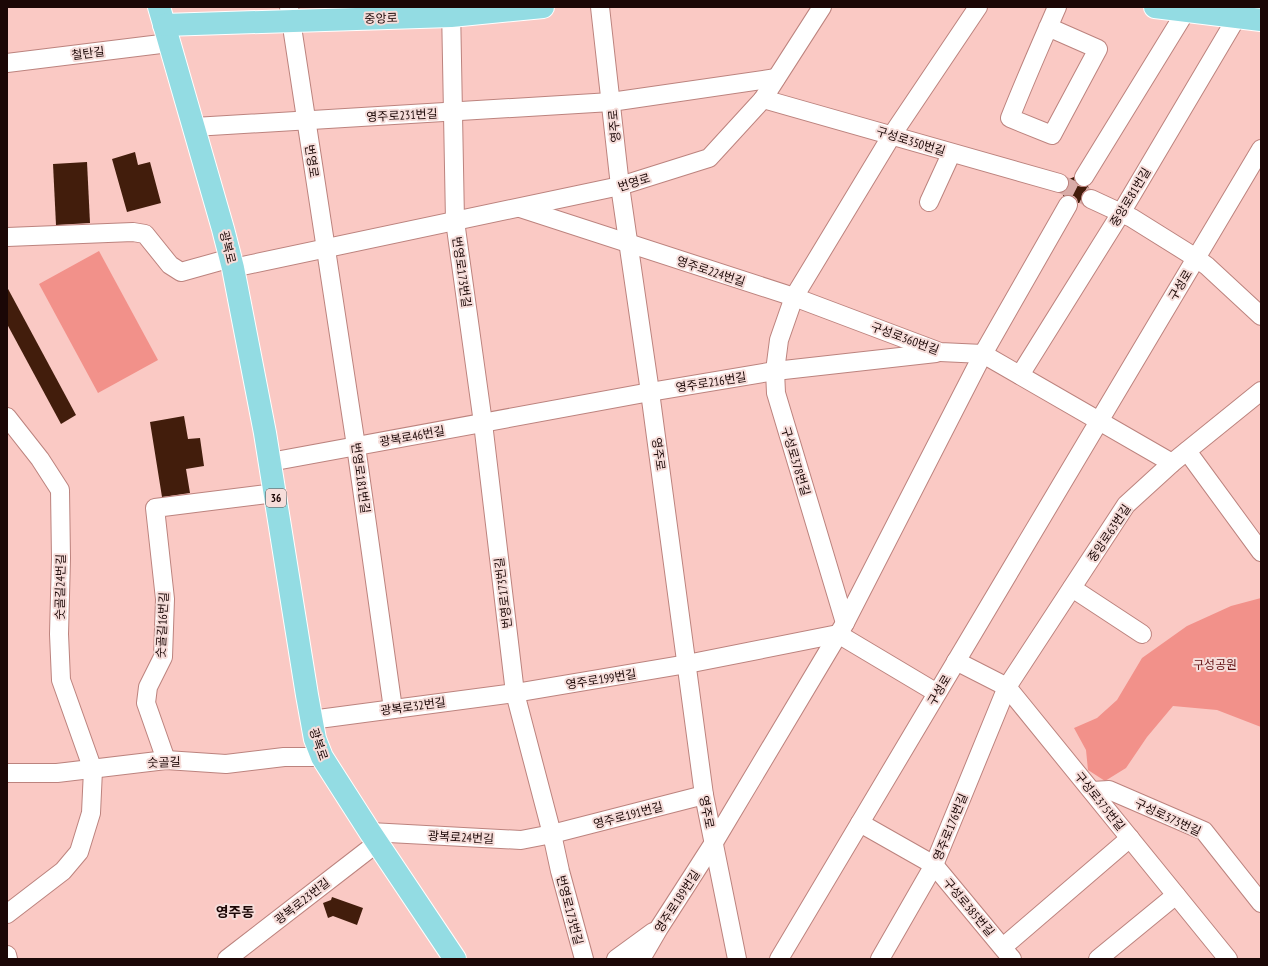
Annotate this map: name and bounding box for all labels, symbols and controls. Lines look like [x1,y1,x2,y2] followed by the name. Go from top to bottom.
[364,10,398,26] street label: 중앙로
[71,44,105,62] street label: 철탄길
[366,106,438,124] street label: 영주로231번길
[605,109,623,143] street label: 영주로
[875,123,947,159] street label: 구성로350번길
[302,143,322,179] street label: 번영로
[1107,165,1153,229] street label: 중앙로81번길
[616,170,652,194] street label: 번영로
[217,229,239,265] street label: 광복로
[450,236,474,308] street label: 번영로173번길
[675,253,747,289] street label: 영주로224번길
[1165,267,1195,303] street label: 구성로
[869,319,941,357] street label: 구성로360번길
[675,369,747,395] street label: 영주로216번길
[378,423,446,449] street label: 광복로46번길
[778,425,814,497] street label: 구성로378번길
[649,437,669,471] street label: 영주로
[349,442,373,514] street label: 번영로181번길
[266,489,286,507] road number: 36
[1084,501,1134,565] street label: 중앙로63번길
[52,554,68,620] street label: 숫골길24번길
[491,557,515,629] street label: 번영로173번길
[153,592,171,658] street label: 숫골길16번길
[1193,657,1237,672] park label: 구성공원
[565,666,637,692] street label: 영주로199번길
[924,672,954,708] street label: 구성로
[379,694,447,718] street label: 광복로32번길
[307,726,331,762] street label: 광복로
[147,754,181,770] street label: 숫골길
[1072,769,1128,833] street label: 구성로375번길
[930,791,970,863] street label: 영주로176번길
[696,794,718,830] street label: 영주로
[1132,795,1204,839] street label: 구성로373번길
[592,799,664,831] street label: 영주로191번길
[428,828,494,846] street label: 광복로24번길
[651,867,703,935] street label: 영주로189번길
[554,874,586,946] street label: 번영로173번길
[271,875,333,927] street label: 광복로23번길
[940,875,998,939] street label: 구성로385번길
[216,903,254,921] district label: 영주동

